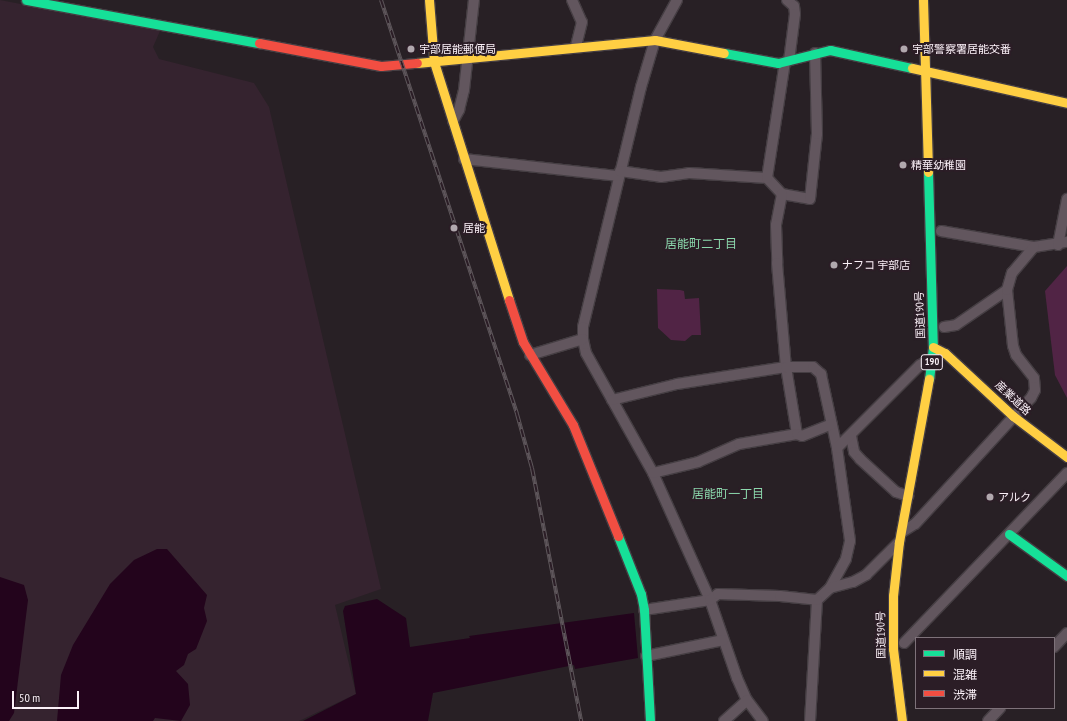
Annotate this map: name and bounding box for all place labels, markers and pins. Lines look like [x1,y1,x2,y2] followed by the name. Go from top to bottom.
[419,42,496,56] place label: 宇部居能郵便局
[912,42,1011,56] place label: 宇部警察署居能交番
[406,44,416,54] marker: 宇部居能郵便局
[899,44,909,54] marker: 宇部警察署居能交番
[911,158,966,172] place label: 精華幼稚園
[898,160,908,170] marker: 精華幼稚園
[463,221,485,235] place label: 居能
[448,222,460,234] marker: 居能
[842,258,910,272] place label: ナフコ 宇部店
[829,260,839,270] marker: ナフコ 宇部店
[998,490,1031,504] place label: アルク
[985,492,995,502] marker: アルク

